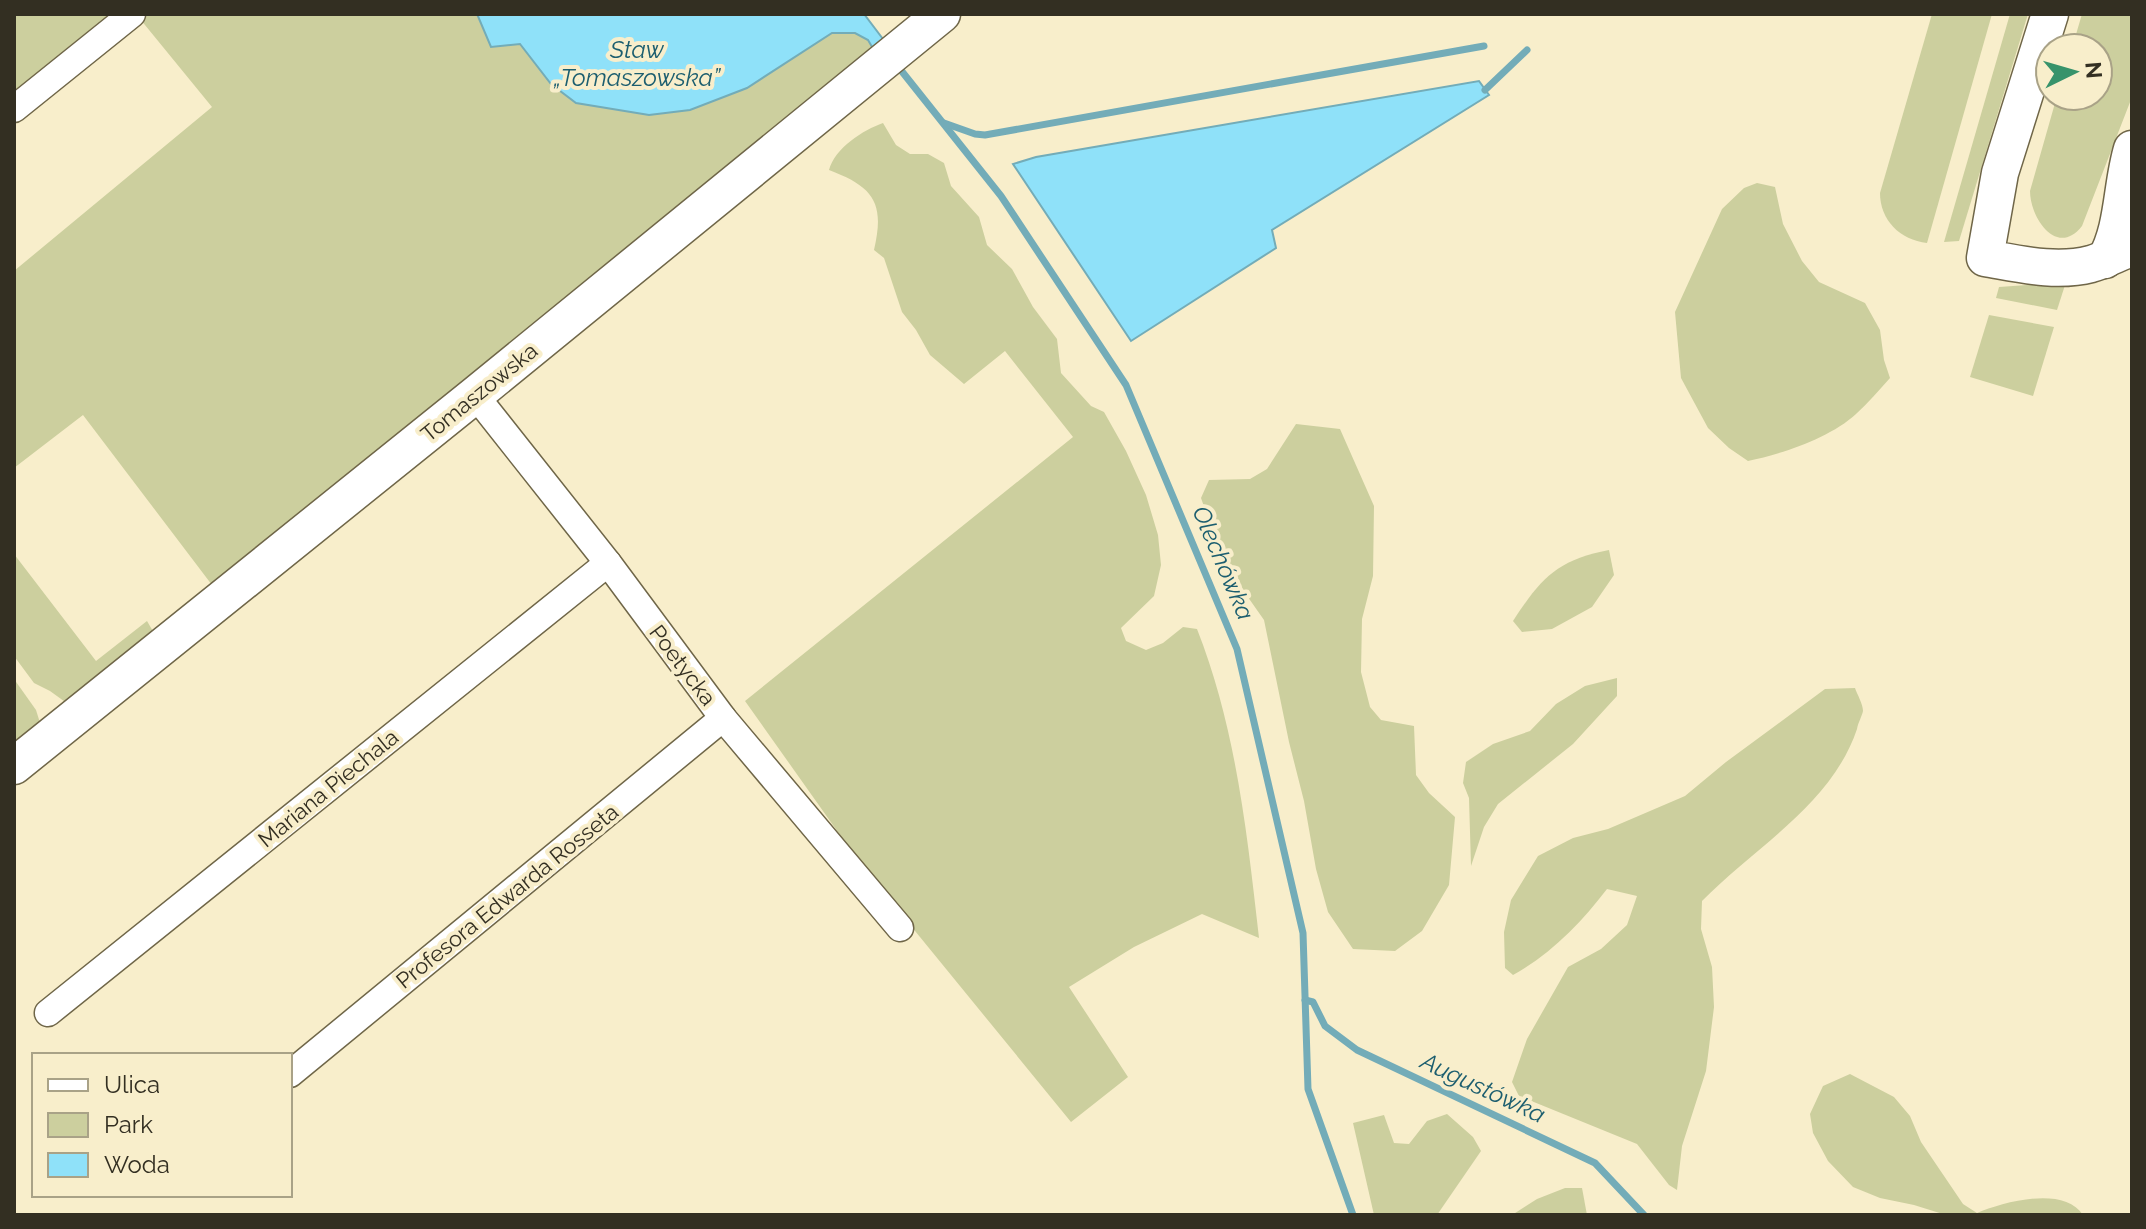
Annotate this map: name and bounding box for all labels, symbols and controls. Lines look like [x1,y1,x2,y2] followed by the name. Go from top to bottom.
[2034,32,2114,112] north arrow
[554,35,721,92] water label: Staw „Tomaszowska”
[2080,61,2108,80] text: N
[416,337,542,447] street label: Tomaszowska
[1186,501,1260,624] water label: Olechówka
[644,620,722,710] street label: Poetycka
[253,724,403,852] street label: Mariana Piechala
[391,798,623,994] street label: Profesora Edwarda Rosseta
[1415,1045,1550,1129] water label: Augustówka
[32,1053,292,1197] legend
[104,1070,160,1099] text: Ulica
[104,1110,153,1139] text: Park
[104,1150,170,1179] text: Woda

